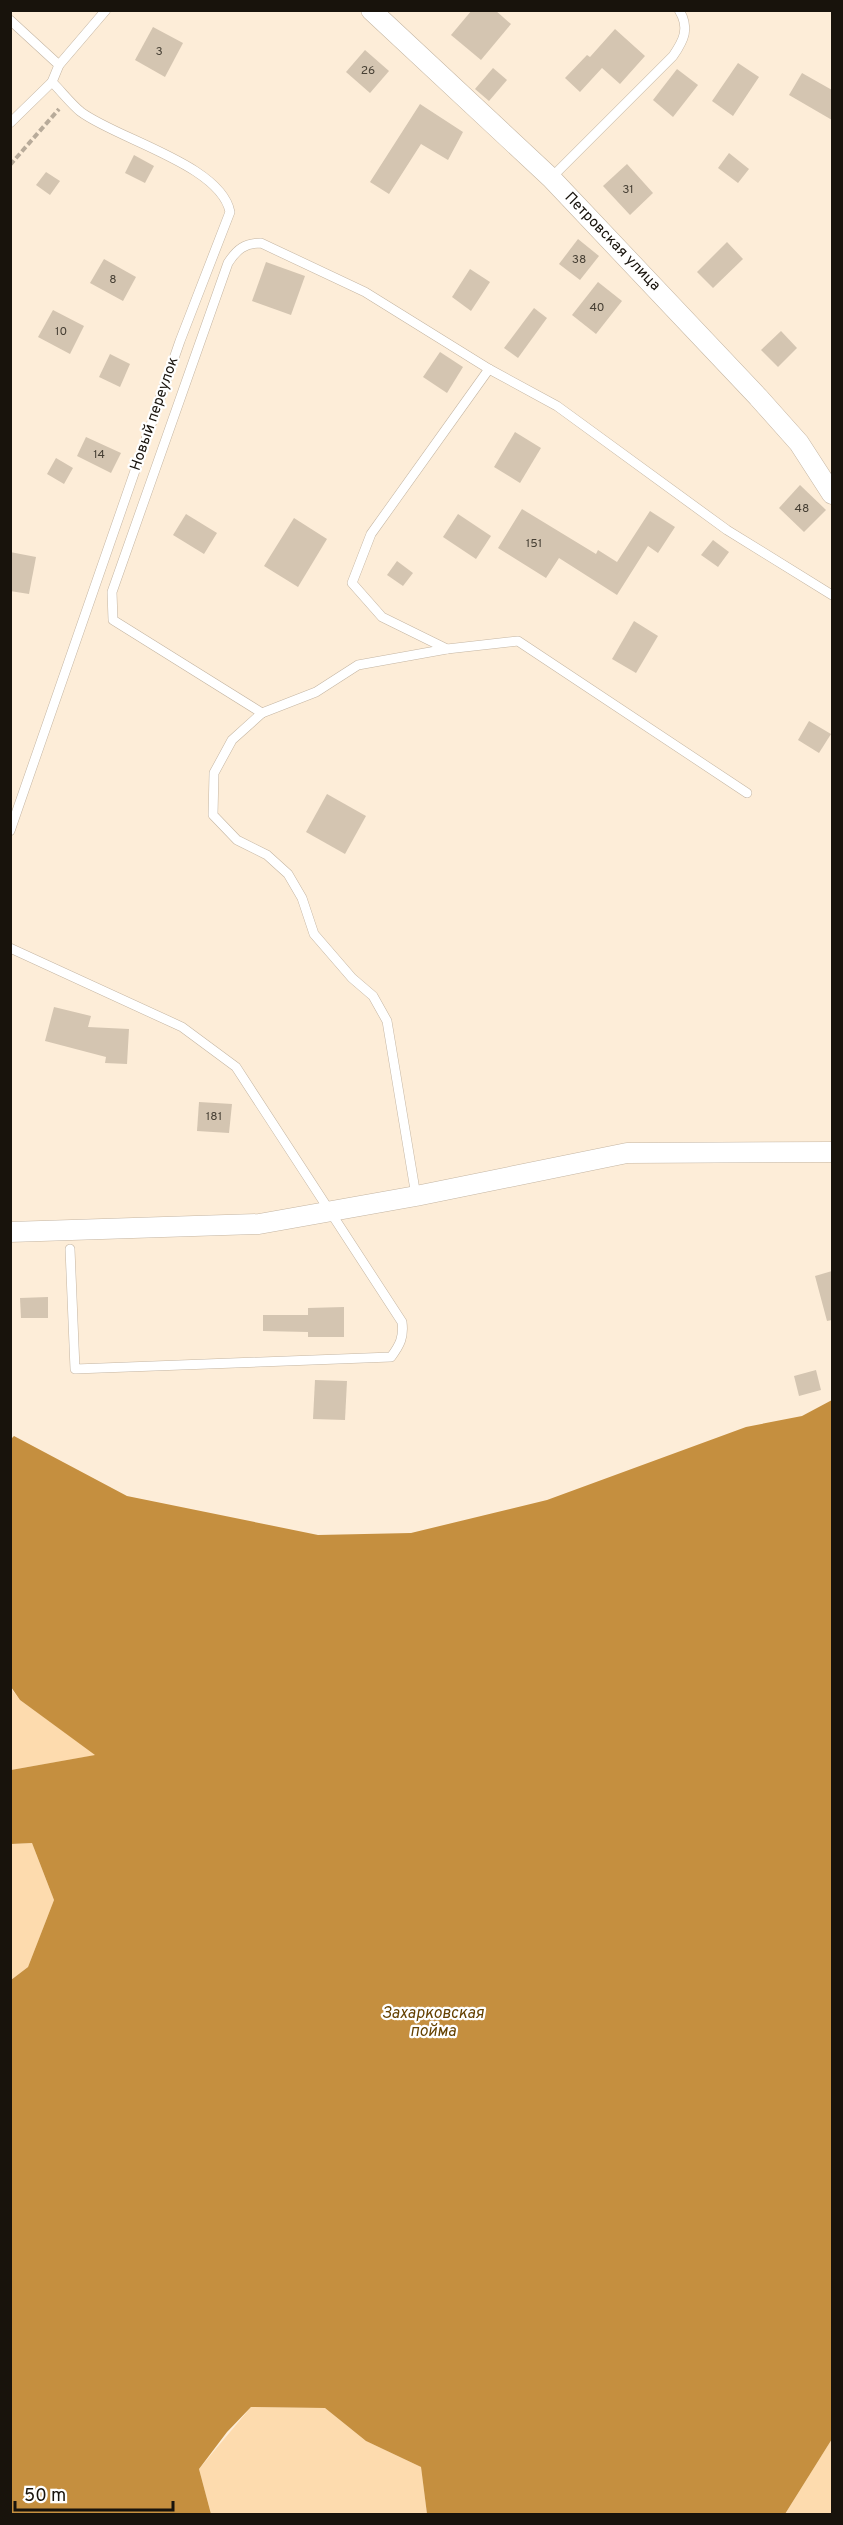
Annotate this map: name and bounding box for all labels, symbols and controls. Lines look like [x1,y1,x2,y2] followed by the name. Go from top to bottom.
[155,44,163,60] house number: 3
[361,63,375,79] house number: 26
[622,182,634,198] house number: 31
[560,189,664,295] street label: Петровская улица
[572,252,586,268] house number: 38
[109,272,117,288] house number: 8
[589,300,605,316] house number: 40
[55,324,67,340] house number: 10
[127,355,183,473] street label: Новый переулок
[93,447,105,463] house number: 14
[795,501,809,517] house number: 48
[526,536,542,552] house number: 151
[206,1109,222,1125] house number: 181
[382,2004,485,2042] water label: Захарковская пойма
[15,2474,172,2512] scale bar
[24,2485,66,2508] text: 50 m

